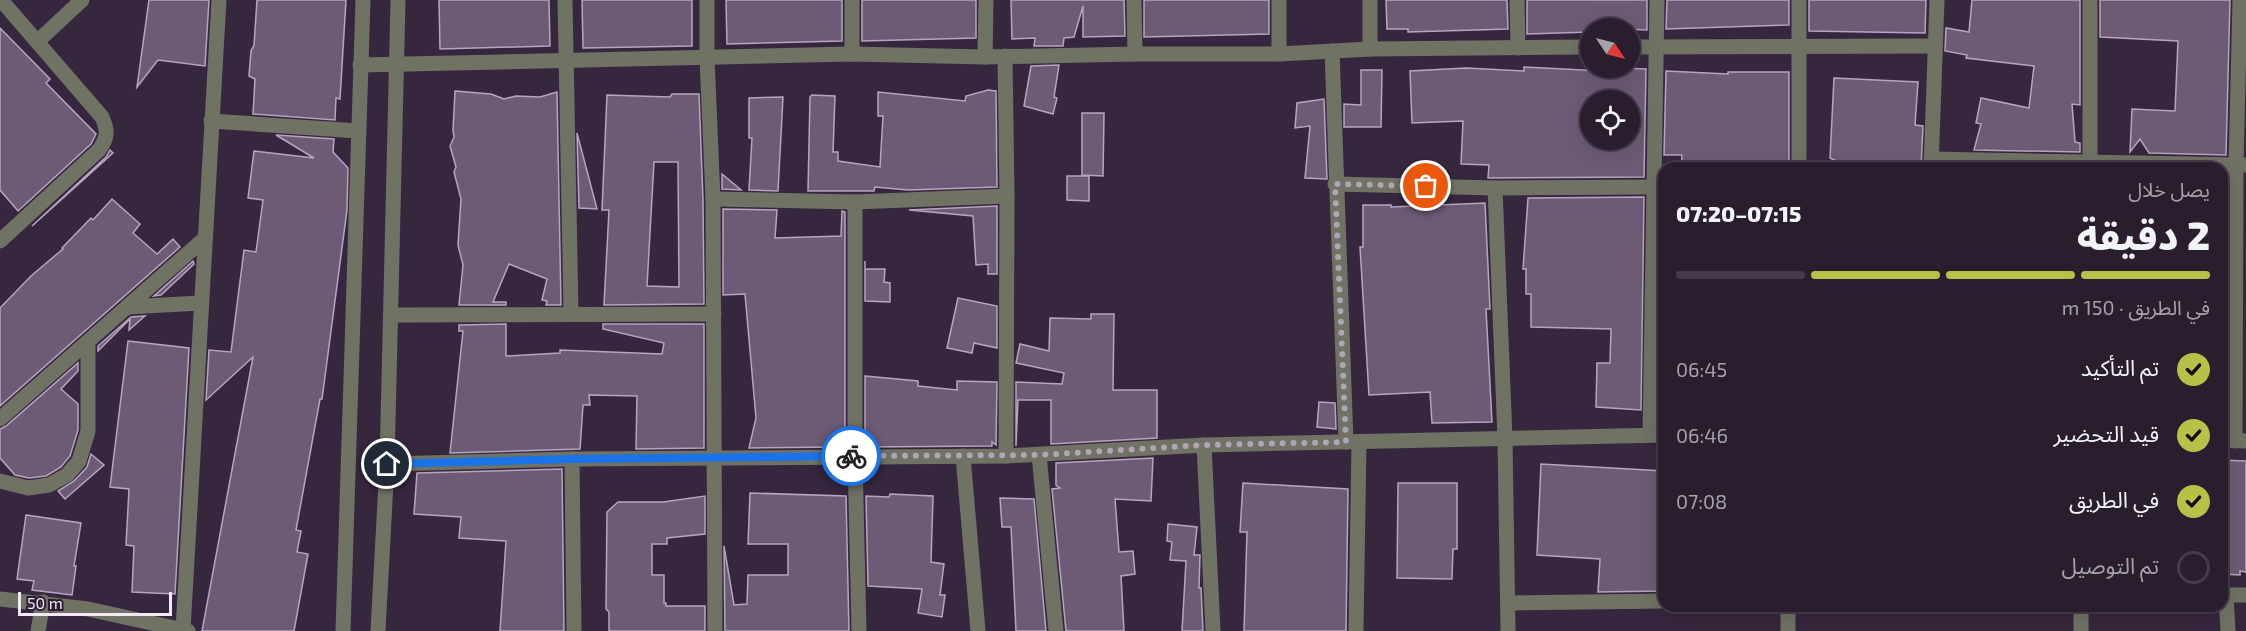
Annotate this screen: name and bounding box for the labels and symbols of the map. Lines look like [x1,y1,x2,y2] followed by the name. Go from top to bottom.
[1580,18,1640,78] north arrow
[1400,160,1451,211] pin
[821,426,881,486] courier
[361,438,412,489] pin
[18,589,172,616] scale bar

